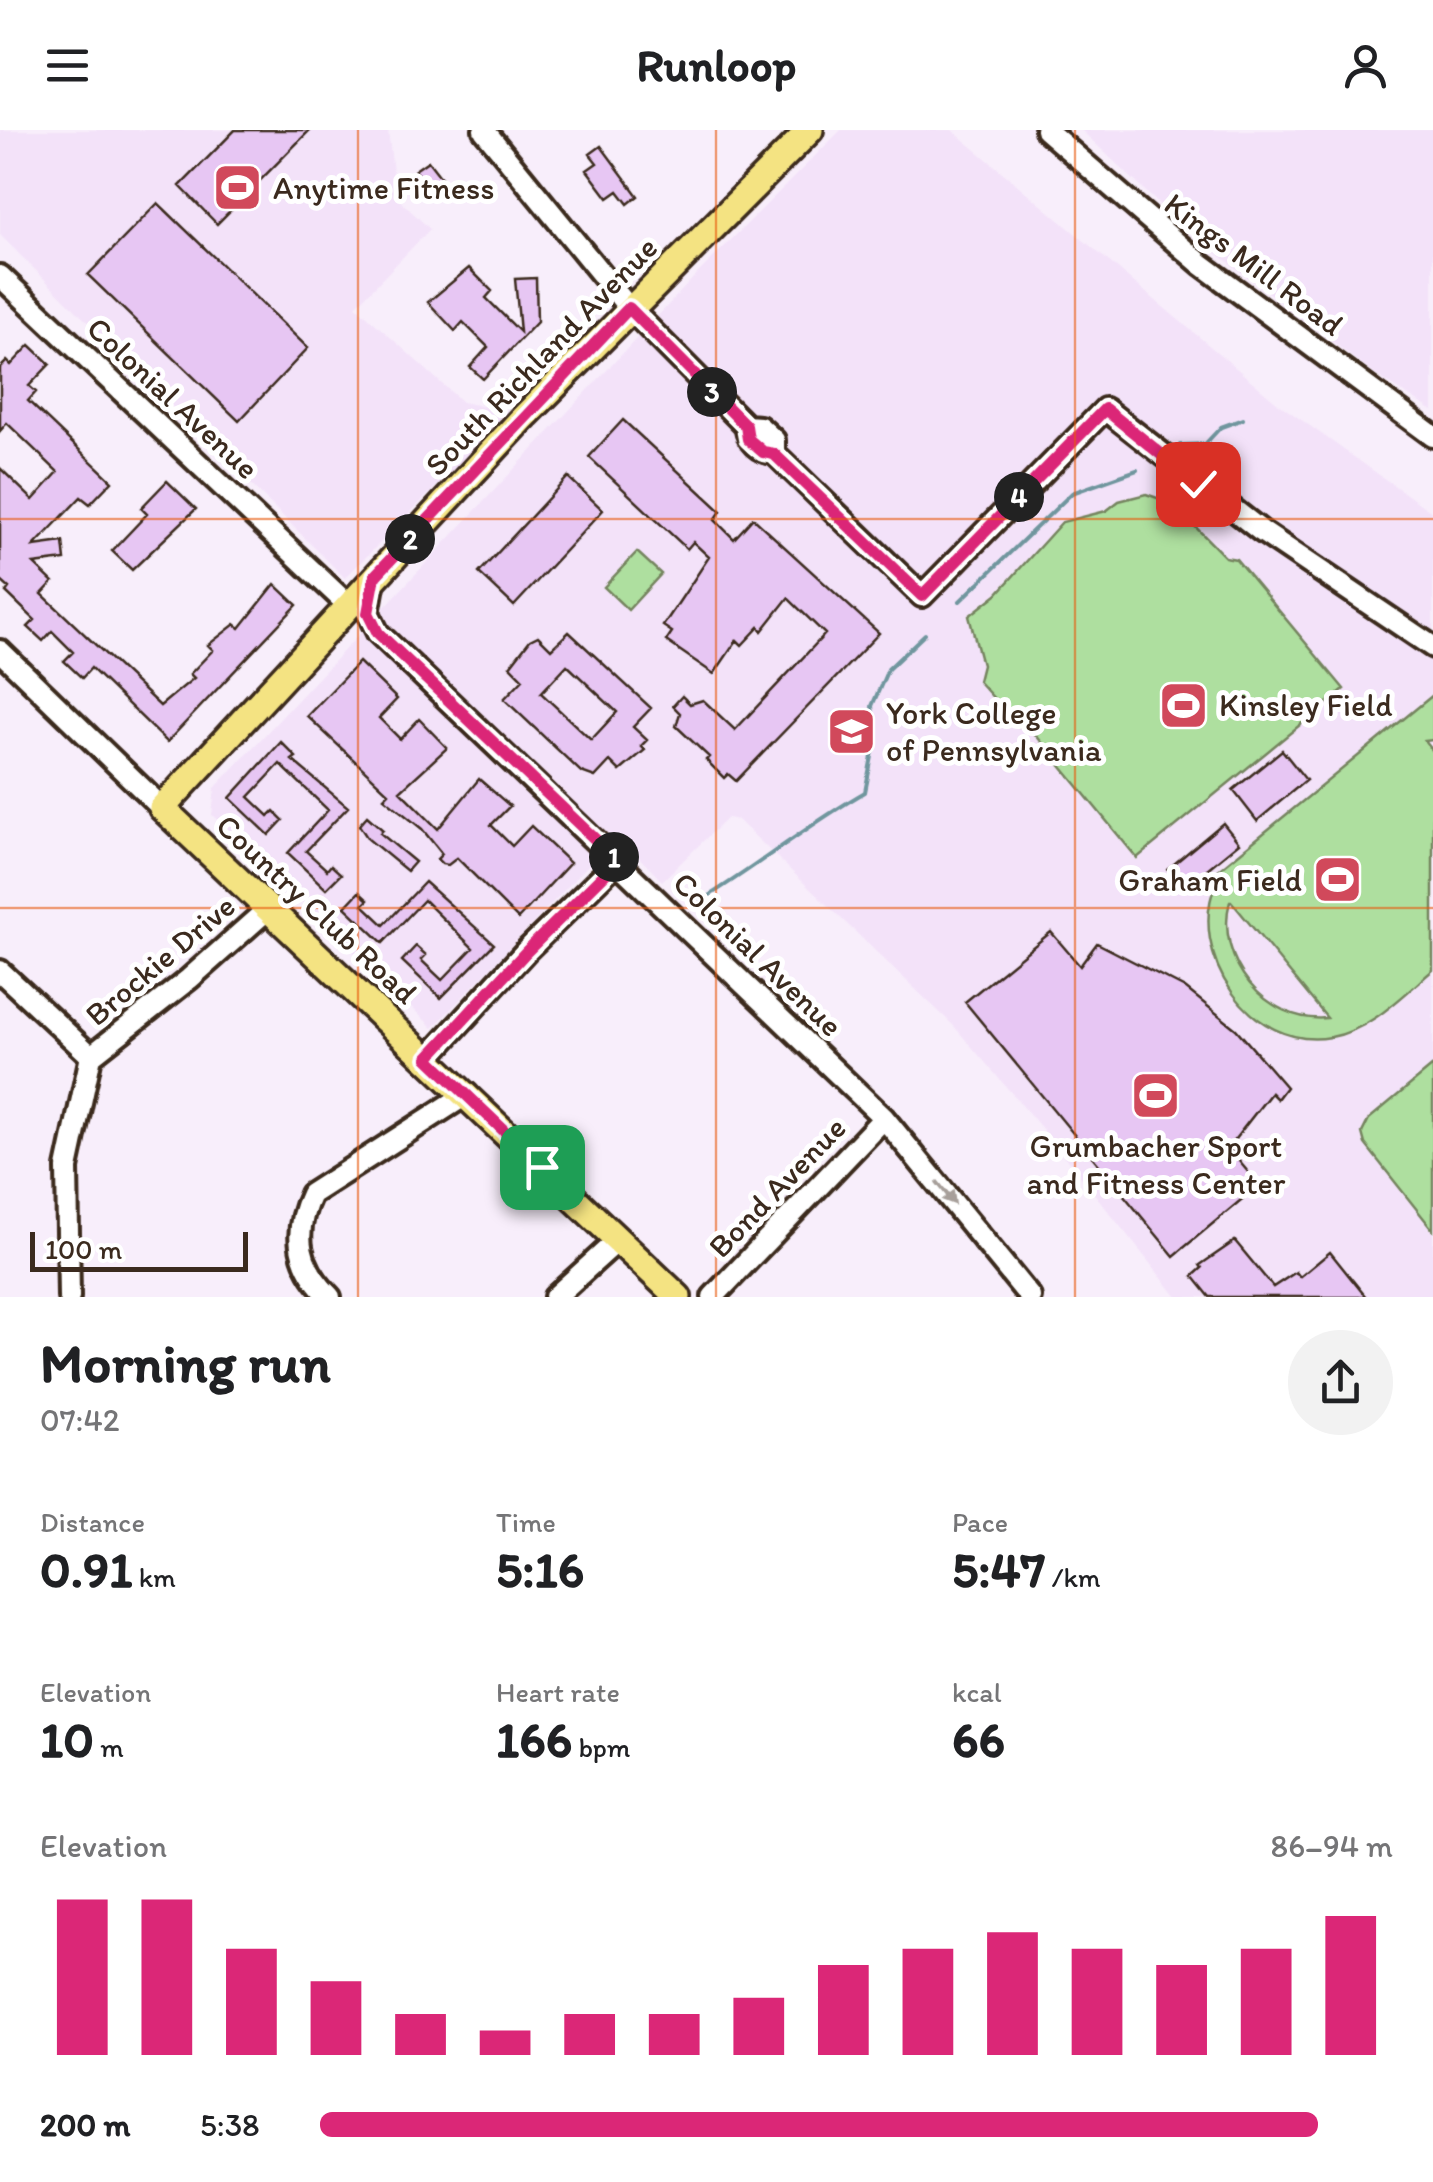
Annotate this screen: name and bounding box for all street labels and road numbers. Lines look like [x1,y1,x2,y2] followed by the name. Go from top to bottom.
[1157,184,1351,344] street label: Kings Mill Road
[417,228,665,484] street label: South Richland Avenue
[79,309,267,487] street label: Colonial Avenue
[209,806,426,1012] street label: Country Club Road
[665,864,851,1044] street label: Colonial Avenue
[77,886,243,1034] street label: Brockie Drive
[700,1109,854,1265] street label: Bond Avenue

